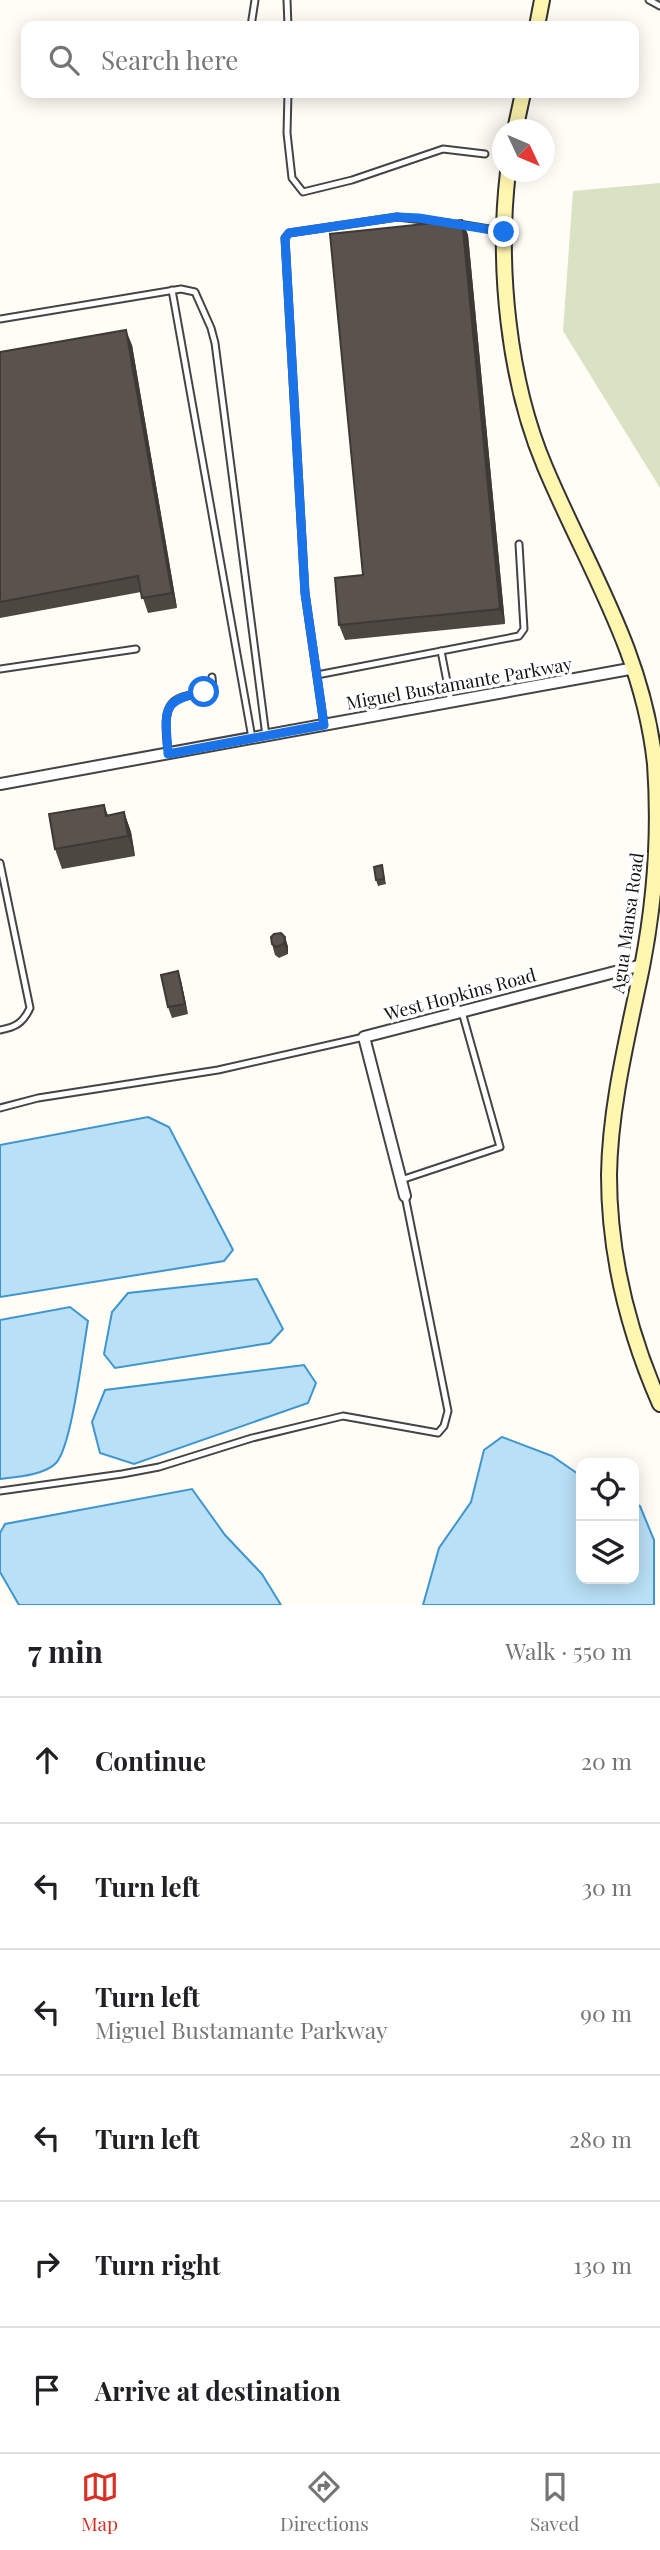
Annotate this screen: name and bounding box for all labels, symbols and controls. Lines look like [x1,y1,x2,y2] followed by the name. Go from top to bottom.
[21,21,639,98] search box
[45,41,83,79] icon: search
[101,42,238,77] text: Search here
[492,119,555,182] north arrow
[488,216,519,247] route end
[344,651,574,715] street label: Miguel Bustamante Parkway
[188,676,219,707] route start
[605,850,649,996] street label: Agua Mansa Road
[381,962,539,1026] street label: West Hopkins Road
[576,1458,639,1584] map controls
[576,1458,639,1521] button: locate
[576,1521,639,1584] button: layers
[28,1631,103,1671] text: 7 min
[505,1635,632,1666] text: Walk · 550 m
[28,1741,66,1779] icon: ahead
[95,1743,206,1778] text: Continue
[581,1745,632,1776] text: 20 m
[28,1867,66,1905] icon: left
[95,1869,200,1904] text: Turn left
[582,1871,632,1902] text: 30 m
[95,1979,200,2014] text: Turn left
[28,1993,66,2031] icon: left
[580,1997,632,2028] text: 90 m
[95,2014,388,2045] text: Miguel Bustamante Parkway
[28,2119,66,2157] icon: left
[95,2121,200,2156] text: Turn left
[569,2123,632,2154] text: 280 m
[28,2245,66,2283] icon: right
[95,2247,221,2282] text: Turn right
[574,2249,632,2280] text: 130 m
[28,2371,66,2409] icon: arrive
[95,2373,341,2408] text: Arrive at destination
[81,2468,119,2536] tab: Map
[280,2468,369,2536] tab: Directions
[530,2468,579,2536] tab: Saved

